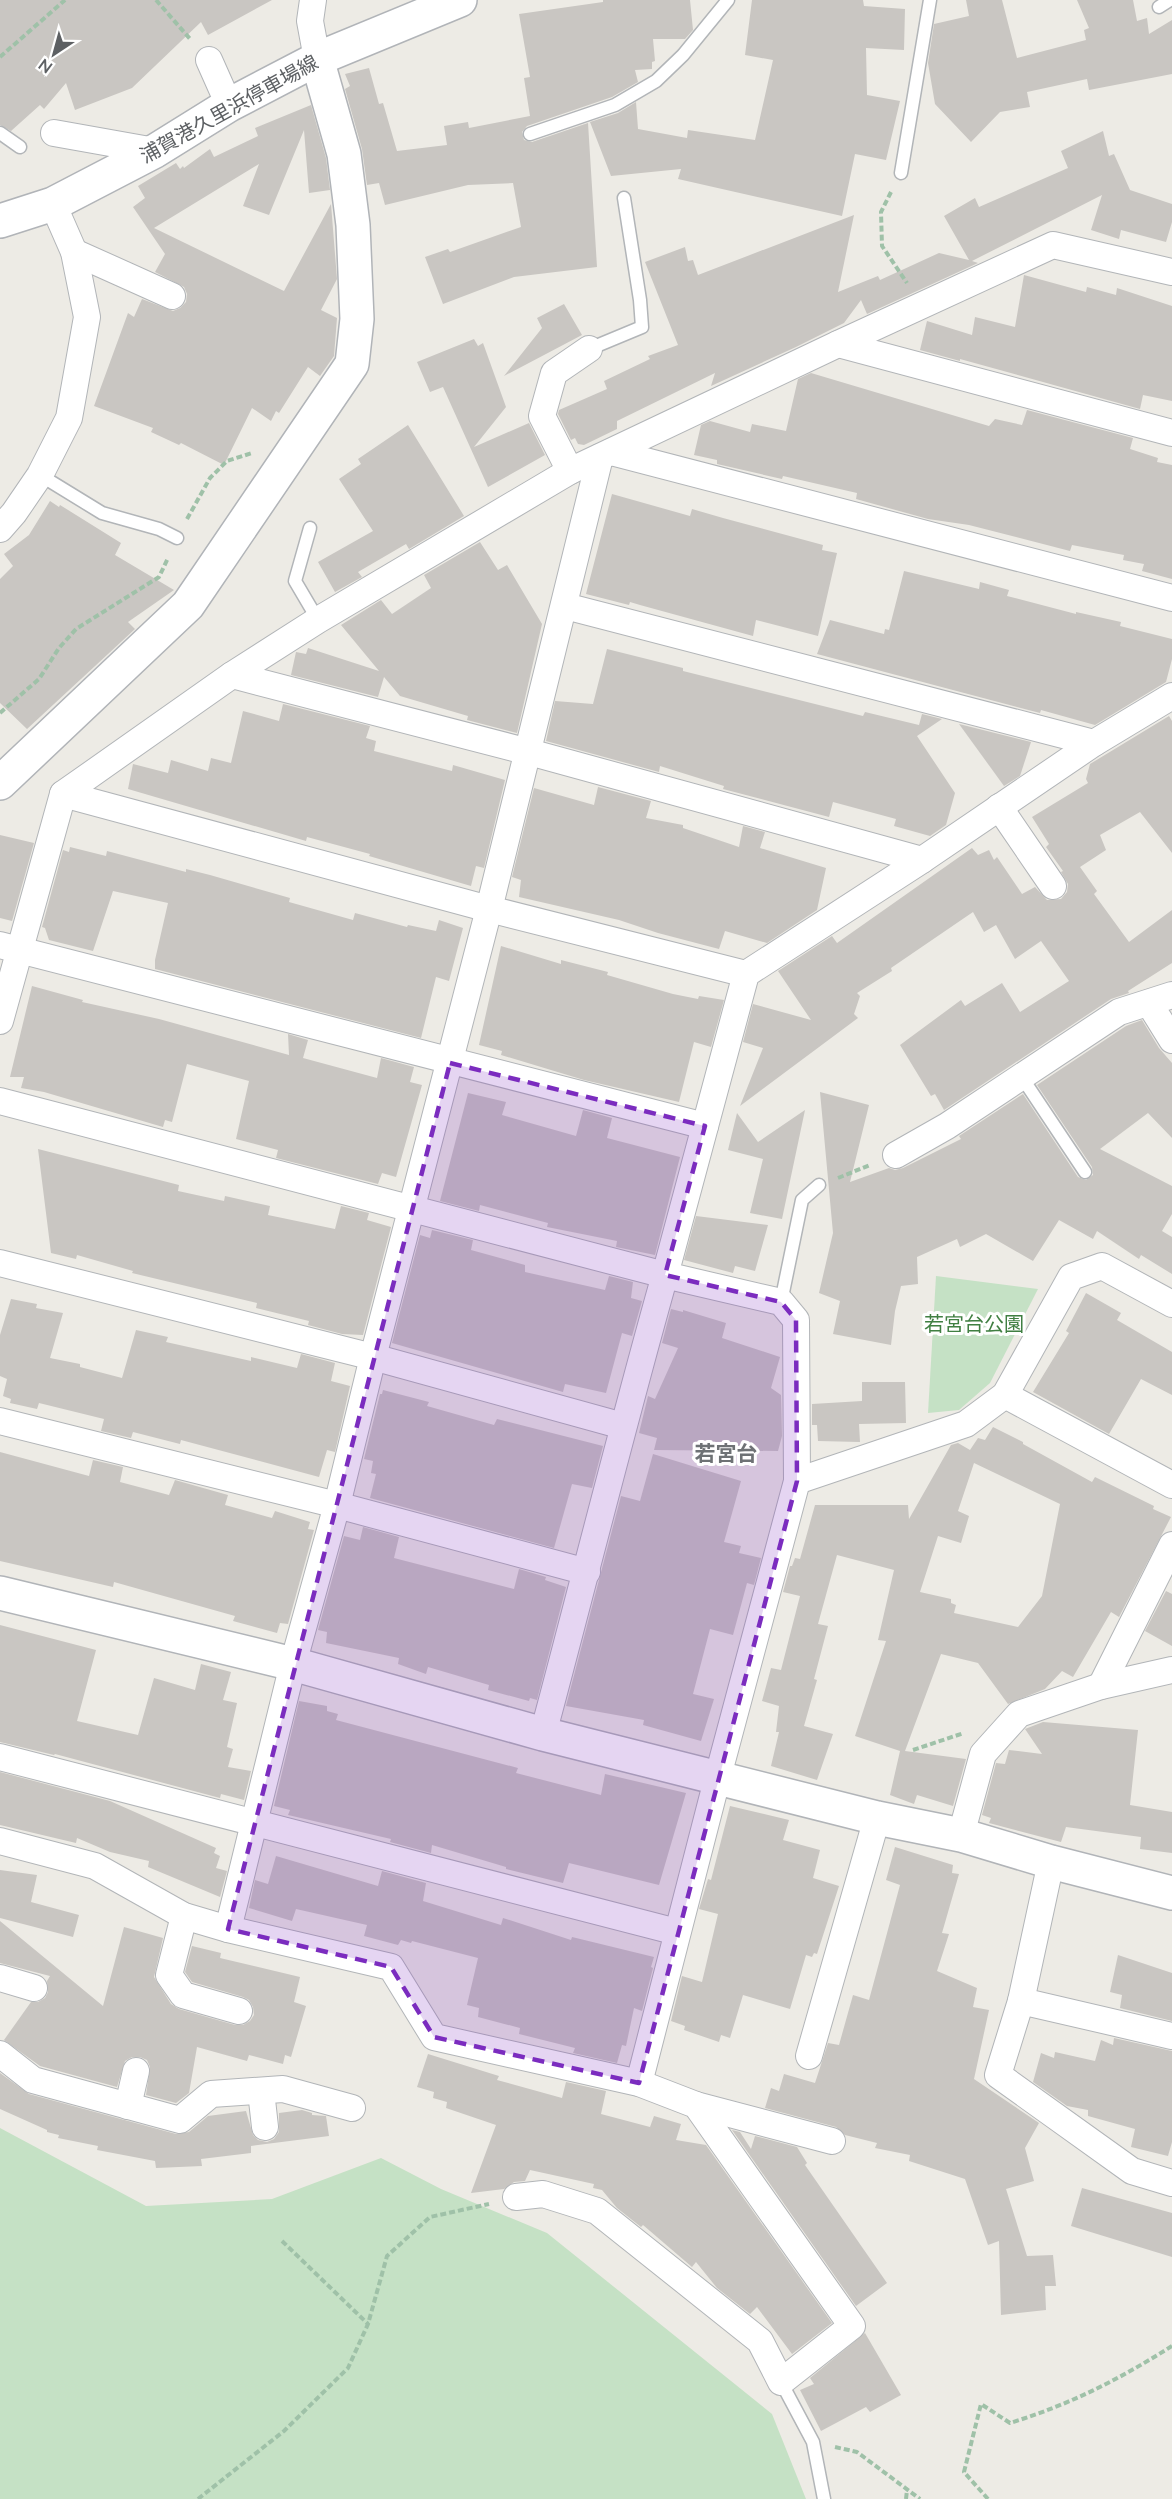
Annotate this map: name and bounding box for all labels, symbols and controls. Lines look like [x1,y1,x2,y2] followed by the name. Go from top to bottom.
[24,24,84,84] north arrow
[135,49,322,167] street label: 浦賀港久里浜停車場線
[34,55,55,78] text: N
[924,1311,1024,1335] park label: 若宮台公園
[695,1440,758,1465] district label: 若宮台

